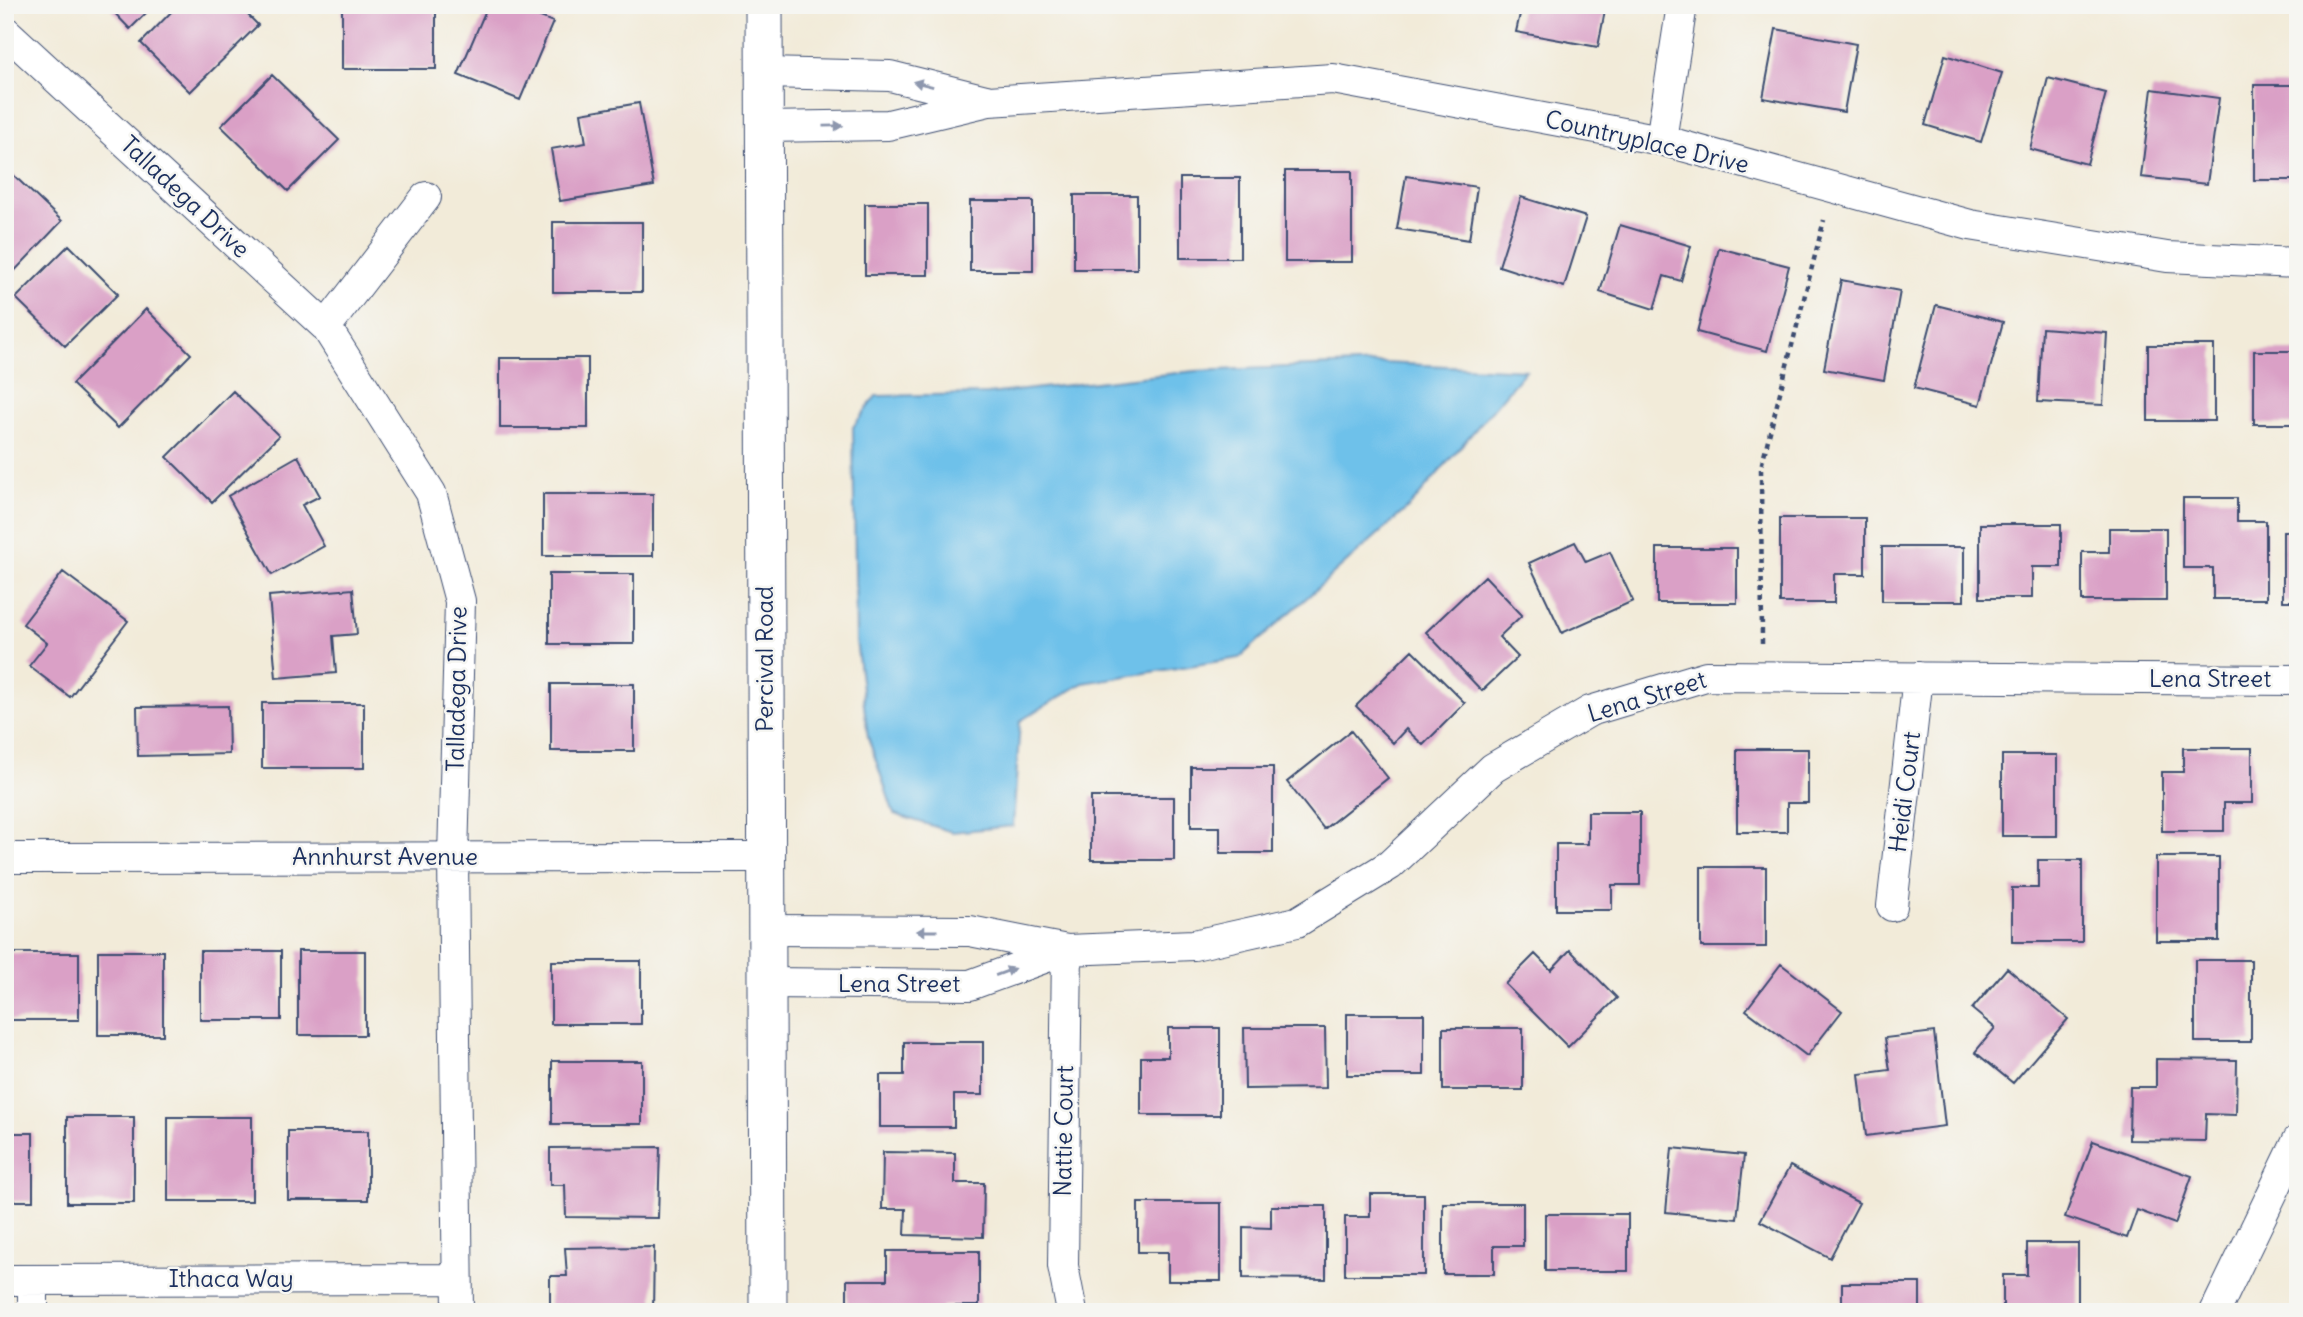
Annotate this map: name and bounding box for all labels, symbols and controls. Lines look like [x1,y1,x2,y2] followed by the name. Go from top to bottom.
[912,78,934,89] one-way arrow
[1542,103,1752,179] street label: Countryplace Drive
[823,120,845,132] one-way arrow
[115,129,256,264] street label: Talladega Drive
[749,586,779,732] street label: Percival Road
[440,606,472,772] street label: Talladega Drive
[2149,663,2271,693] street label: Lena Street
[1584,664,1710,728] street label: Lena Street
[1882,730,1926,854] street label: Heidi Court
[292,841,478,871] street label: Annhurst Avenue
[915,925,937,936] one-way arrow
[994,967,1015,978] one-way arrow
[838,968,960,998] street label: Lena Street
[1047,1065,1079,1197] street label: Nattie Court
[168,1263,294,1293] street label: Ithaca Way

